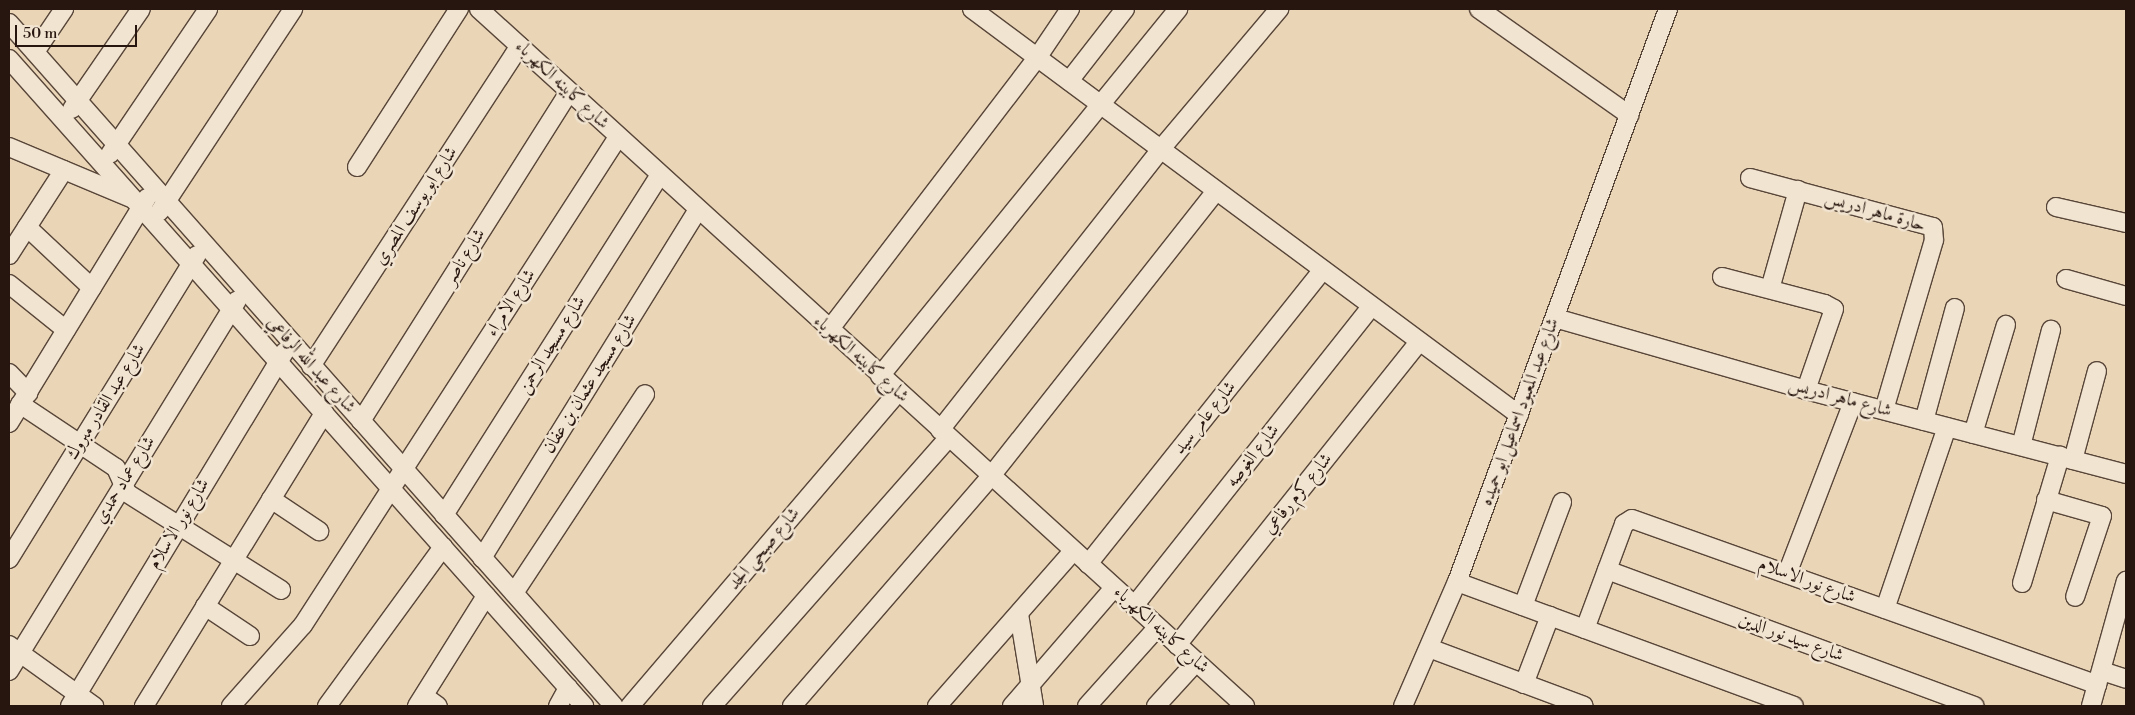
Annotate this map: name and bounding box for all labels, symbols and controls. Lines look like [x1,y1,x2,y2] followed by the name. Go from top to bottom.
[18,15,140,47] scale bar
[23,24,57,43] text: 50 m
[510,36,614,134] street label: شارع كابينه الكهرباء
[370,143,462,269] street label: شارع ابو يوسف المصري
[1822,187,1928,237] street label: حارة ماهر ادريس
[439,225,491,289] street label: شارع ناصر
[481,265,541,341] street label: شارع الامراء
[513,292,591,398] street label: شارع مسجد الرحمن
[538,310,642,458] street label: شارع مسجد عثمان بن عفان
[809,311,913,407] street label: شارع كابينه الكهرباء
[262,312,360,418] street label: شارع عبد الله الرفاعي
[1476,315,1564,509] street label: شارع عبد المعبود اسماعيل ابو حميده
[62,340,150,464] street label: شارع عبد القادر مبروك
[1786,374,1894,422] street label: شارع ماهر ادريس
[1169,377,1241,459] street label: شارع عامر سيد
[1222,420,1284,492] street label: شارع الغوصه
[90,432,160,528] street label: شارع عماد حمدي
[1259,449,1337,539] street label: شارع كرم رفاعي
[144,475,214,573] street label: شارع نور الاسلام
[723,503,805,595] street label: شارع صبحي الجد
[1756,553,1858,609] street label: شارع نور الاسلام
[1109,582,1213,678] street label: شارع كابينه الكهرباء
[1736,609,1846,667] street label: شارع سيد نور الدين

